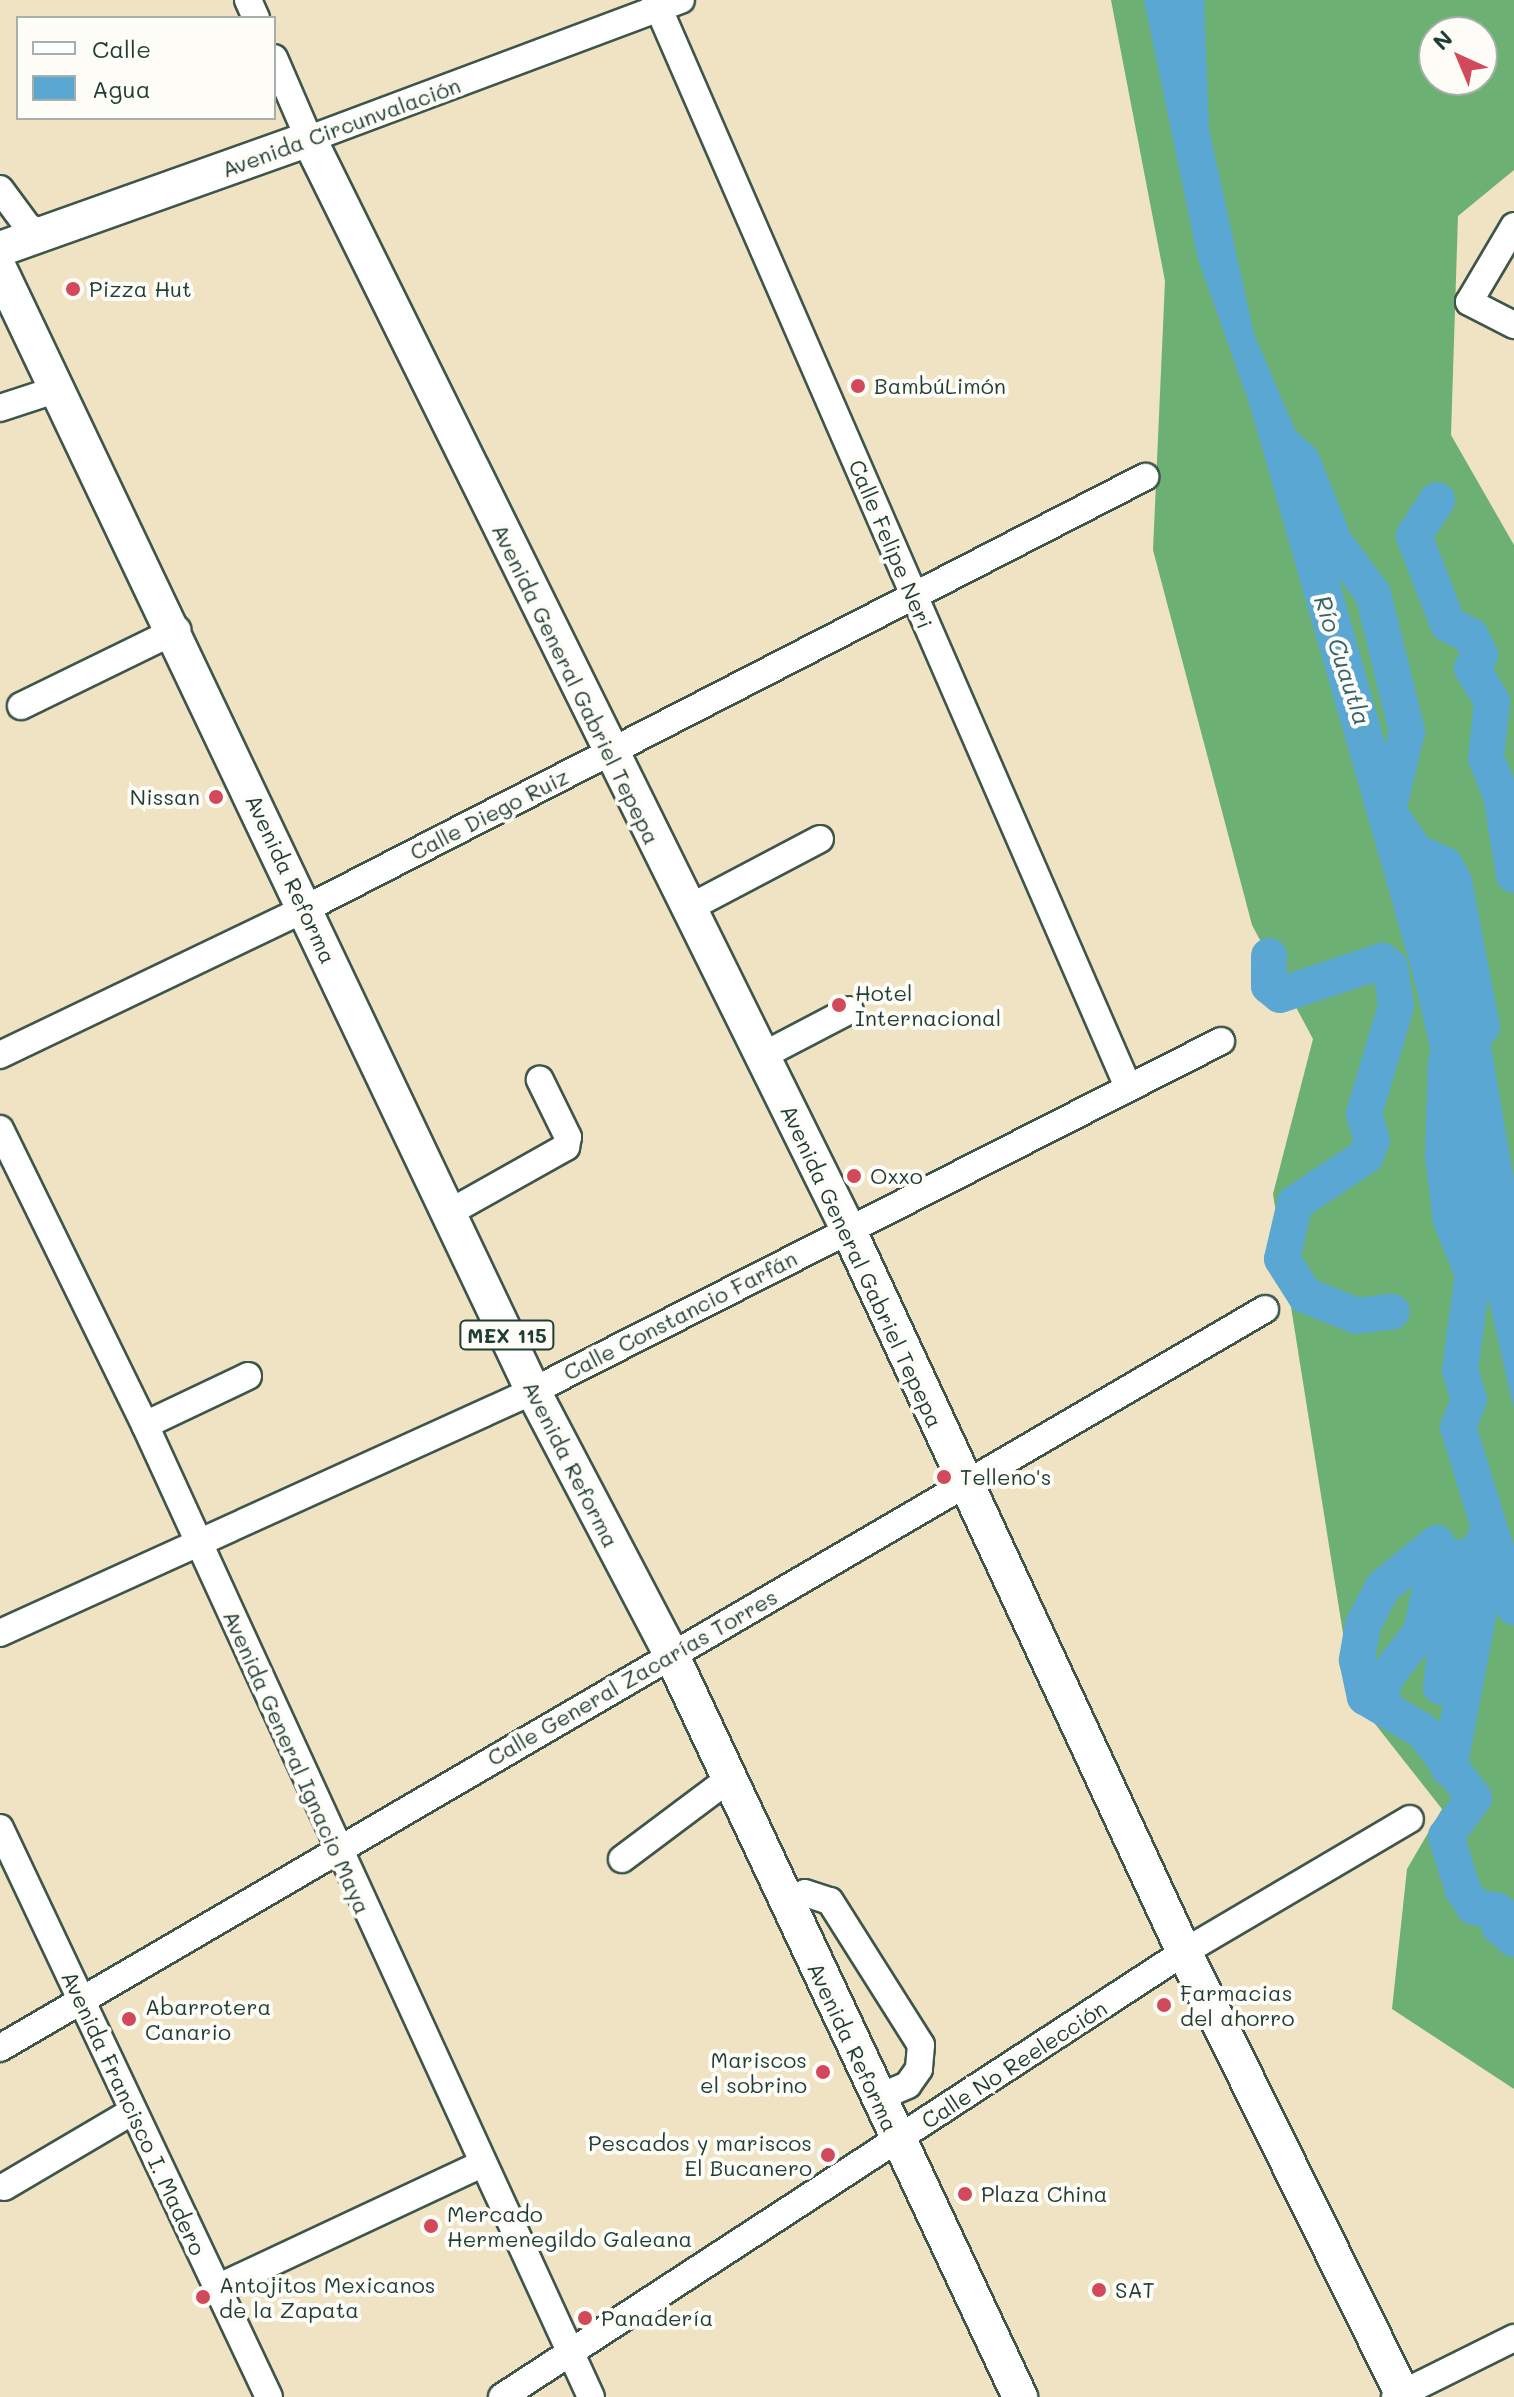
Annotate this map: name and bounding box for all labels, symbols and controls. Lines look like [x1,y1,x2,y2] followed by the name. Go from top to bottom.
[16,16,276,120] legend
[1418,16,1498,96] north arrow
[1426,24,1458,56] text: N
[92,33,151,64] text: Calle
[218,71,464,183] street label: Avenida Circunvalación
[92,73,151,104] text: Agua
[89,276,192,302] place label: Pizza Hut
[64,280,82,298] marker: Pizza Hut
[874,373,1006,399] place label: BambúLimón
[849,377,867,395] marker: BambúLimón
[843,455,939,633] street label: Calle Felipe Neri
[487,519,665,849] street label: Avenida General Gabriel Tepepa
[1308,591,1378,729] water label: Río Cuautla
[405,763,573,865] street label: Calle Diego Ruiz
[130,784,200,810] place label: Nissan
[207,788,225,806] marker: Nissan
[240,790,342,968] street label: Avenida Reforma
[855,979,1001,1030] place label: Hotel Internacional
[830,996,848,1014] marker: Hotel Internacional
[775,1100,949,1432] street label: Avenida General Gabriel Tepepa
[870,1163,923,1189] place label: Oxxo
[845,1167,863,1185] marker: Oxxo
[559,1245,801,1385] street label: Calle Constancio Farfán
[459,1319,555,1351] road number: MEX 115
[518,1376,624,1552] street label: Avenida Reforma
[960,1464,1051,1490] place label: Telleno's
[935,1468,953,1486] marker: Telleno's
[482,1583,782,1771] street label: Calle General Zacarías Torres
[218,1606,376,1918] street label: Avenida General Ignacio Maya
[802,1958,904,2136] street label: Avenida Reforma
[56,1967,212,2259] street label: Avenida Francisco I. Madero
[1180,1979,1294,2030] place label: Farmacias del ahorro
[145,1993,271,2044] place label: Abarrotera Canario
[916,1994,1112,2134] street label: Calle No Reelección
[1155,1996,1173,2014] marker: Farmacias del ahorro
[120,2010,138,2028] marker: Abarrotera Canario
[700,2046,807,2098] place label: Mariscos el sobrino
[814,2063,832,2081] marker: Mariscos el sobrino
[588,2129,812,2180] place label: Pescados y mariscos El Bucanero
[819,2146,837,2164] marker: Pescados y mariscos El Bucanero
[981,2181,1107,2207] place label: Plaza China
[956,2185,974,2203] marker: Plaza China
[447,2200,692,2252] place label: Mercado Hermenegildo Galeana
[422,2217,440,2235] marker: Mercado Hermenegildo Galeana
[219,2271,435,2322] place label: Antojitos Mexicanos de la Zapata
[1115,2277,1155,2303] place label: SAT
[1090,2281,1108,2299] marker: SAT
[194,2288,212,2306] marker: Antojitos Mexicanos de la Zapata
[601,2305,713,2331] place label: Panadería
[576,2309,594,2327] marker: Panadería

